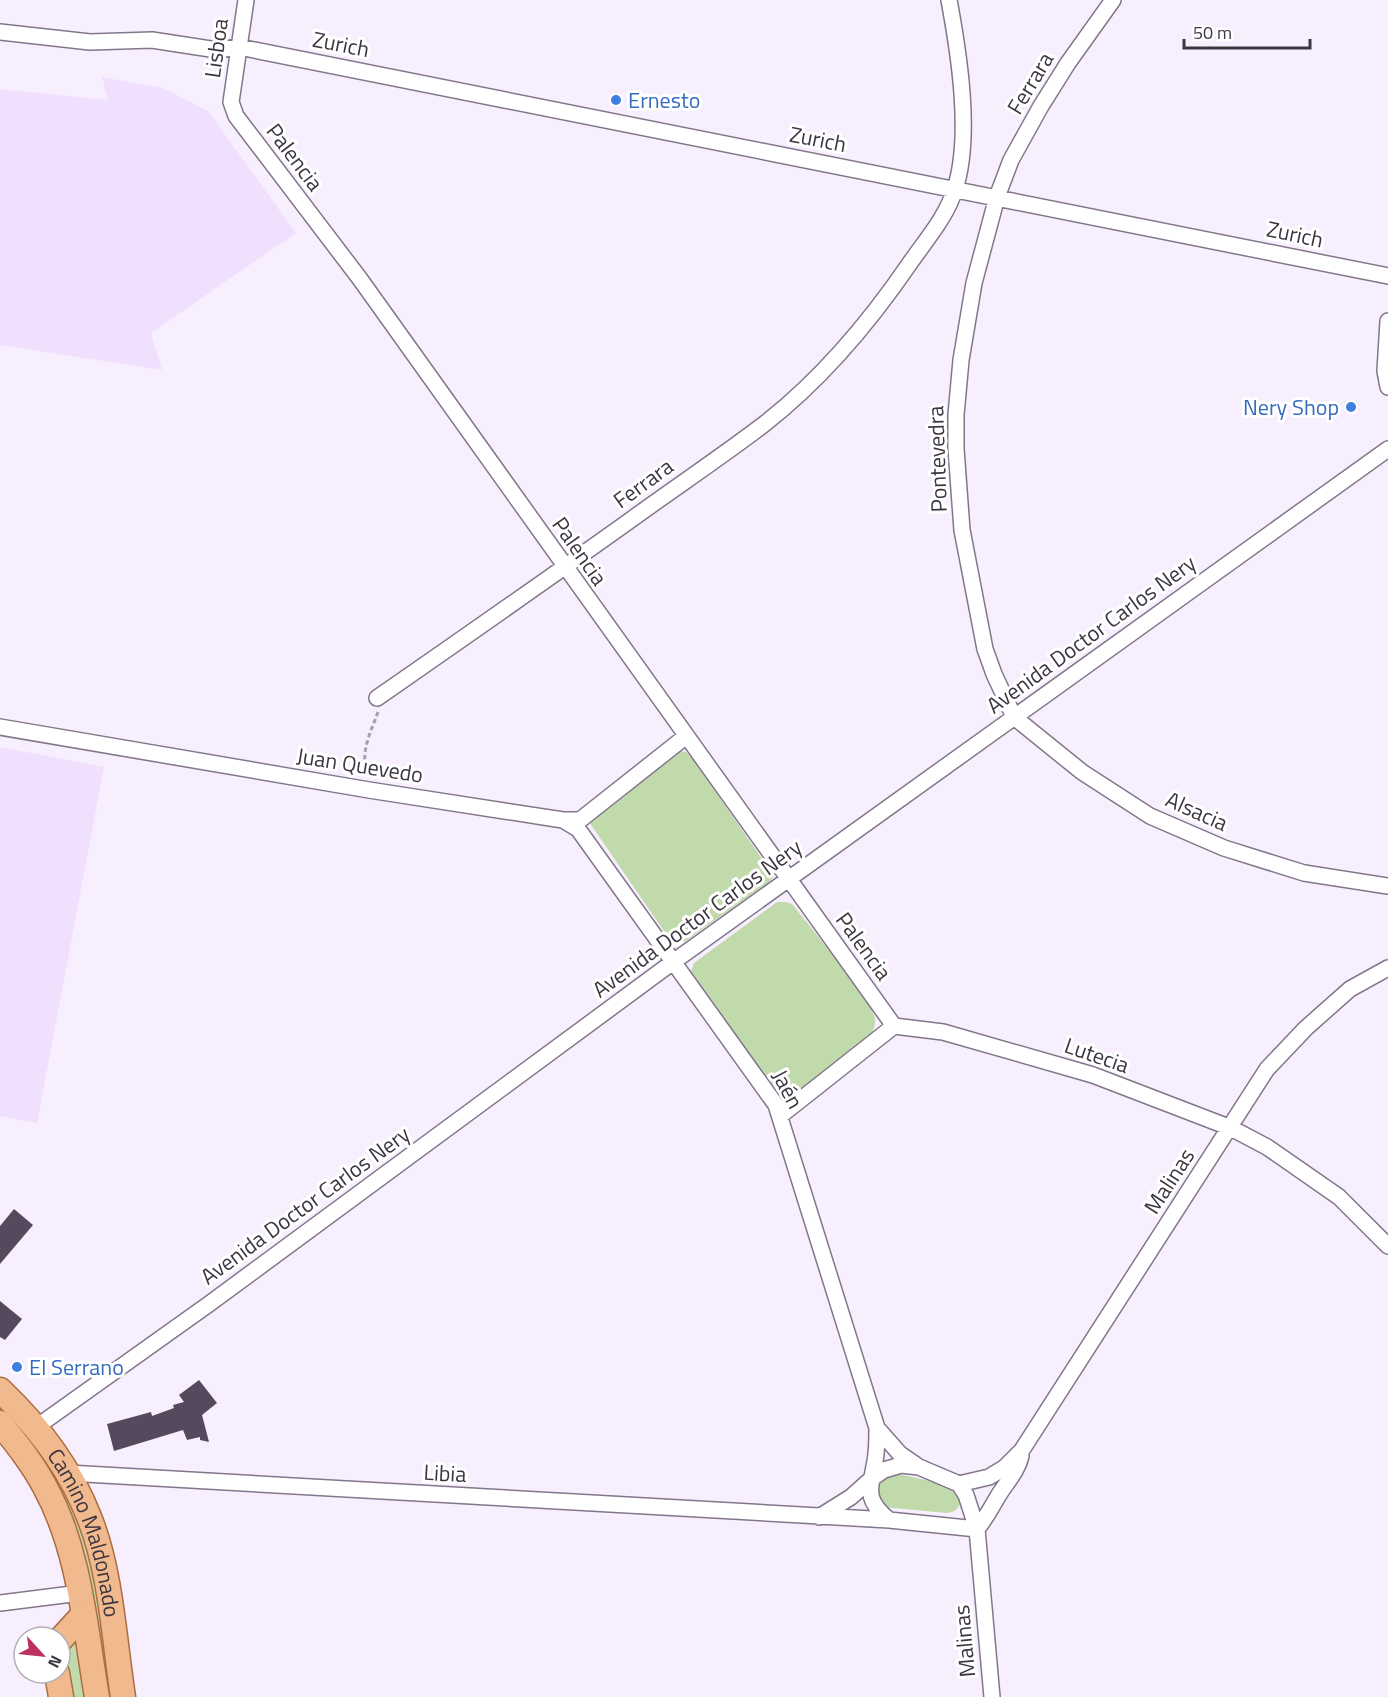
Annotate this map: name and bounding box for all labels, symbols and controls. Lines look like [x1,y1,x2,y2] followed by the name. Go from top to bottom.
[1184,12,1310,50] scale bar
[195,16,237,80] street label: Lisboa
[1193,19,1232,46] text: 50 m
[310,22,372,66] street label: Zurich
[998,45,1062,121] street label: Ferrara
[628,83,700,117] place label: Ernesto
[609,93,623,107] marker: Ernesto
[258,116,332,198] street label: Palencia
[787,117,849,161] street label: Zurich
[1264,211,1326,257] street label: Zurich
[1243,390,1339,424] place label: Nery Shop
[1344,400,1358,414] marker: Nery Shop
[918,405,956,513] street label: Pontevedra
[606,450,680,516] street label: Ferrara
[544,510,616,592] street label: Palencia
[979,546,1203,722] street label: Avenida Doctor Carlos Nery
[294,738,426,792] street label: Juan Quevedo
[1160,782,1234,840] street label: Alsacia
[585,830,809,1006] street label: Avenida Doctor Carlos Nery
[827,905,901,987] street label: Palencia
[1060,1028,1134,1082] street label: Lutecia
[764,1063,812,1115] street label: Jaén
[193,1117,417,1293] street label: Avenida Doctor Carlos Nery
[1135,1141,1203,1221] street label: Malinas
[29,1350,124,1384] place label: El Serrano
[10,1360,24,1374] marker: El Serrano
[39,1441,129,1619] street label: Camino Maldonado
[423,1455,467,1491] street label: Libia
[944,1603,984,1679] street label: Malinas
[12,1625,72,1685] north arrow
[42,1651,69,1672] text: N

